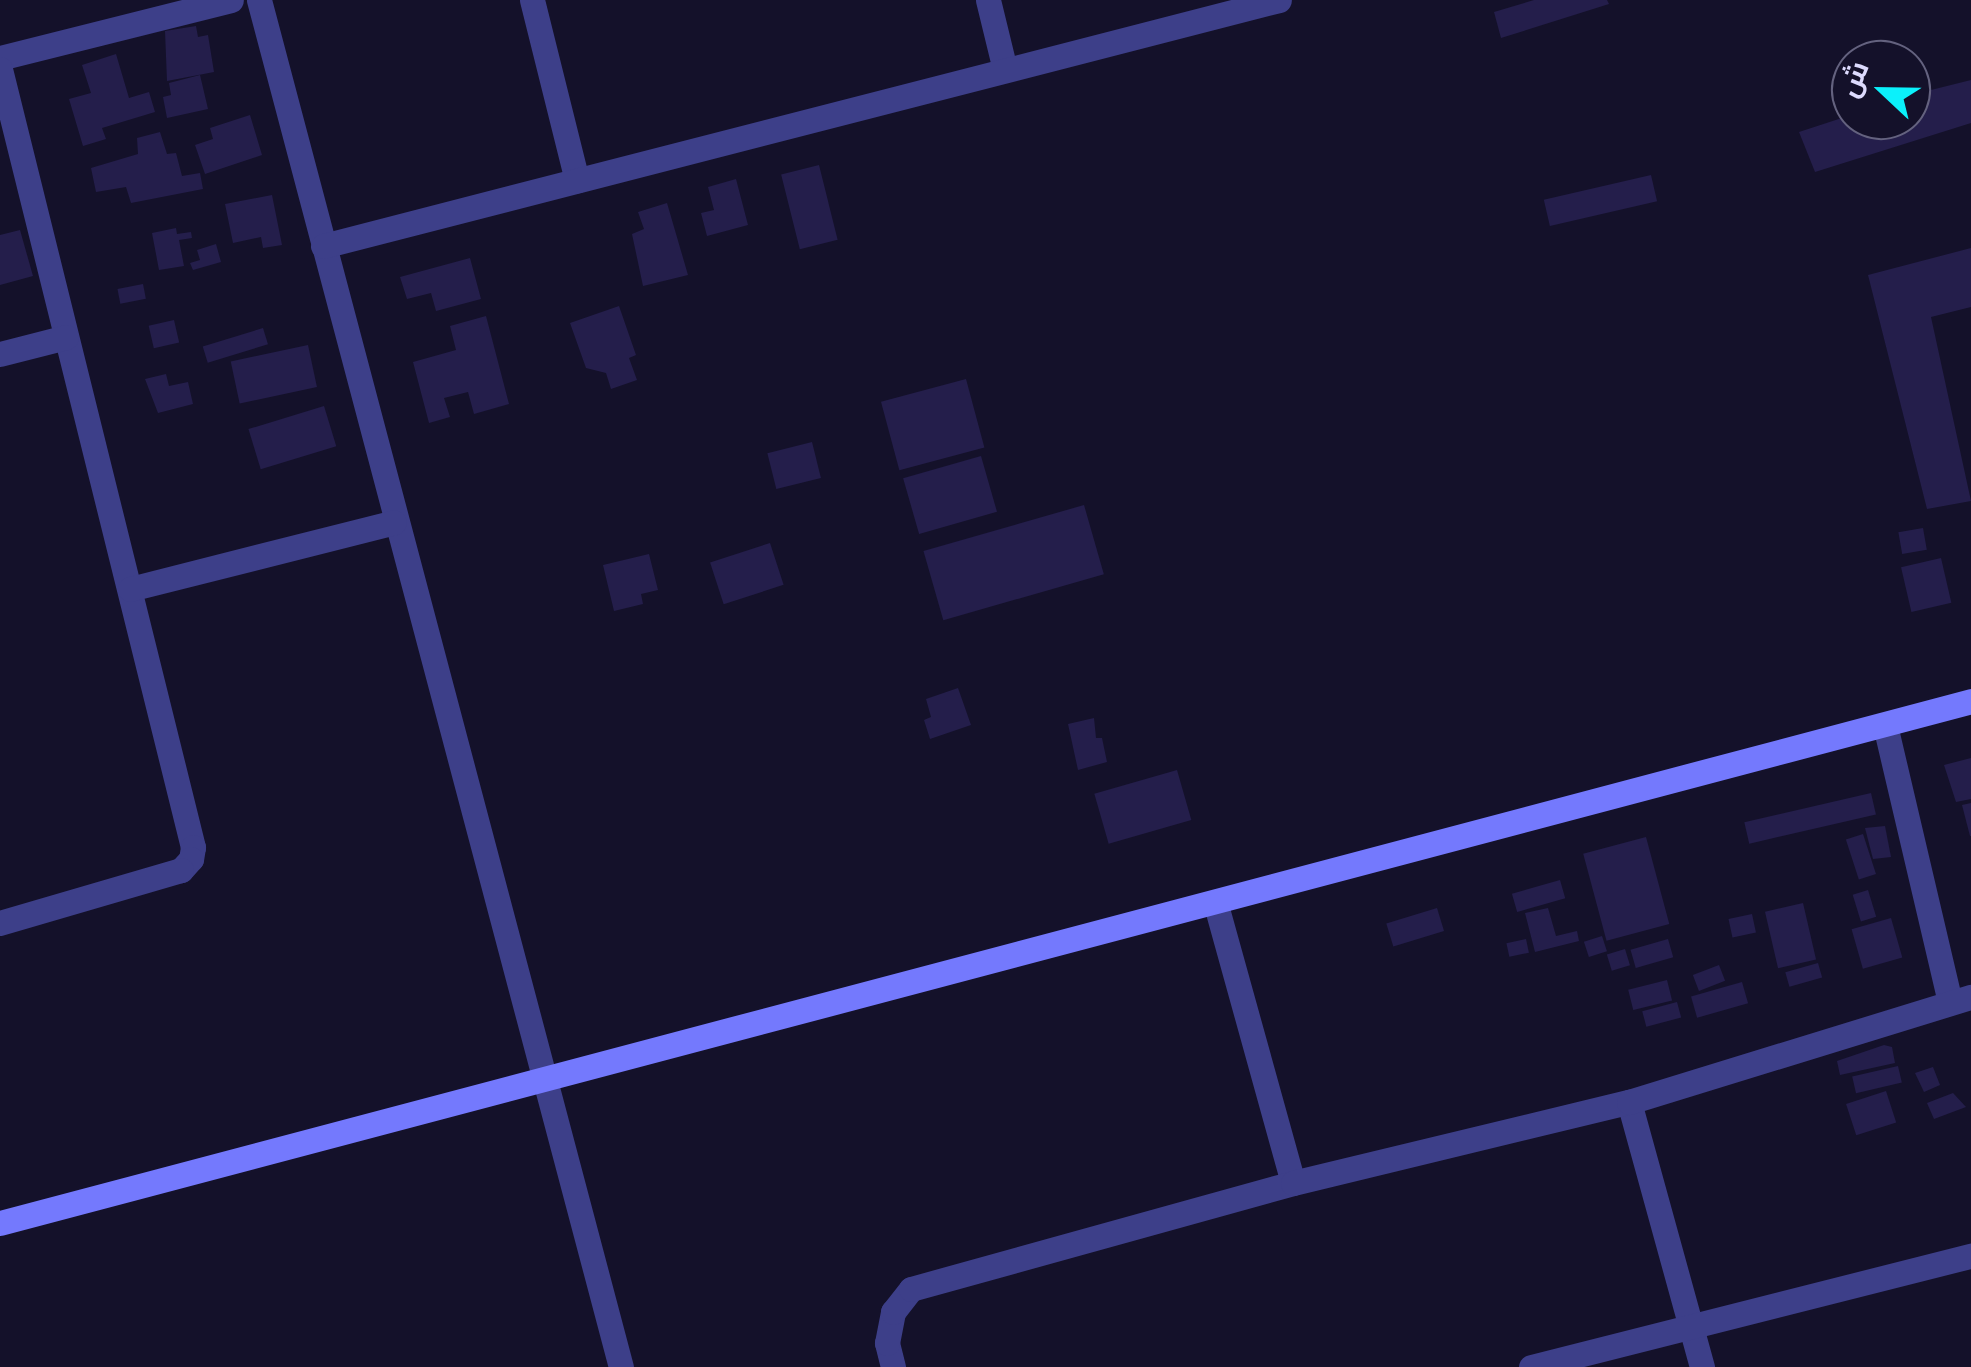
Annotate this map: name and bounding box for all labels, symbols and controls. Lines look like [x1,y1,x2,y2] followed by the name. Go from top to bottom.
[1831,40,1931,140] north arrow
[1835,58,1875,101] text: ش

